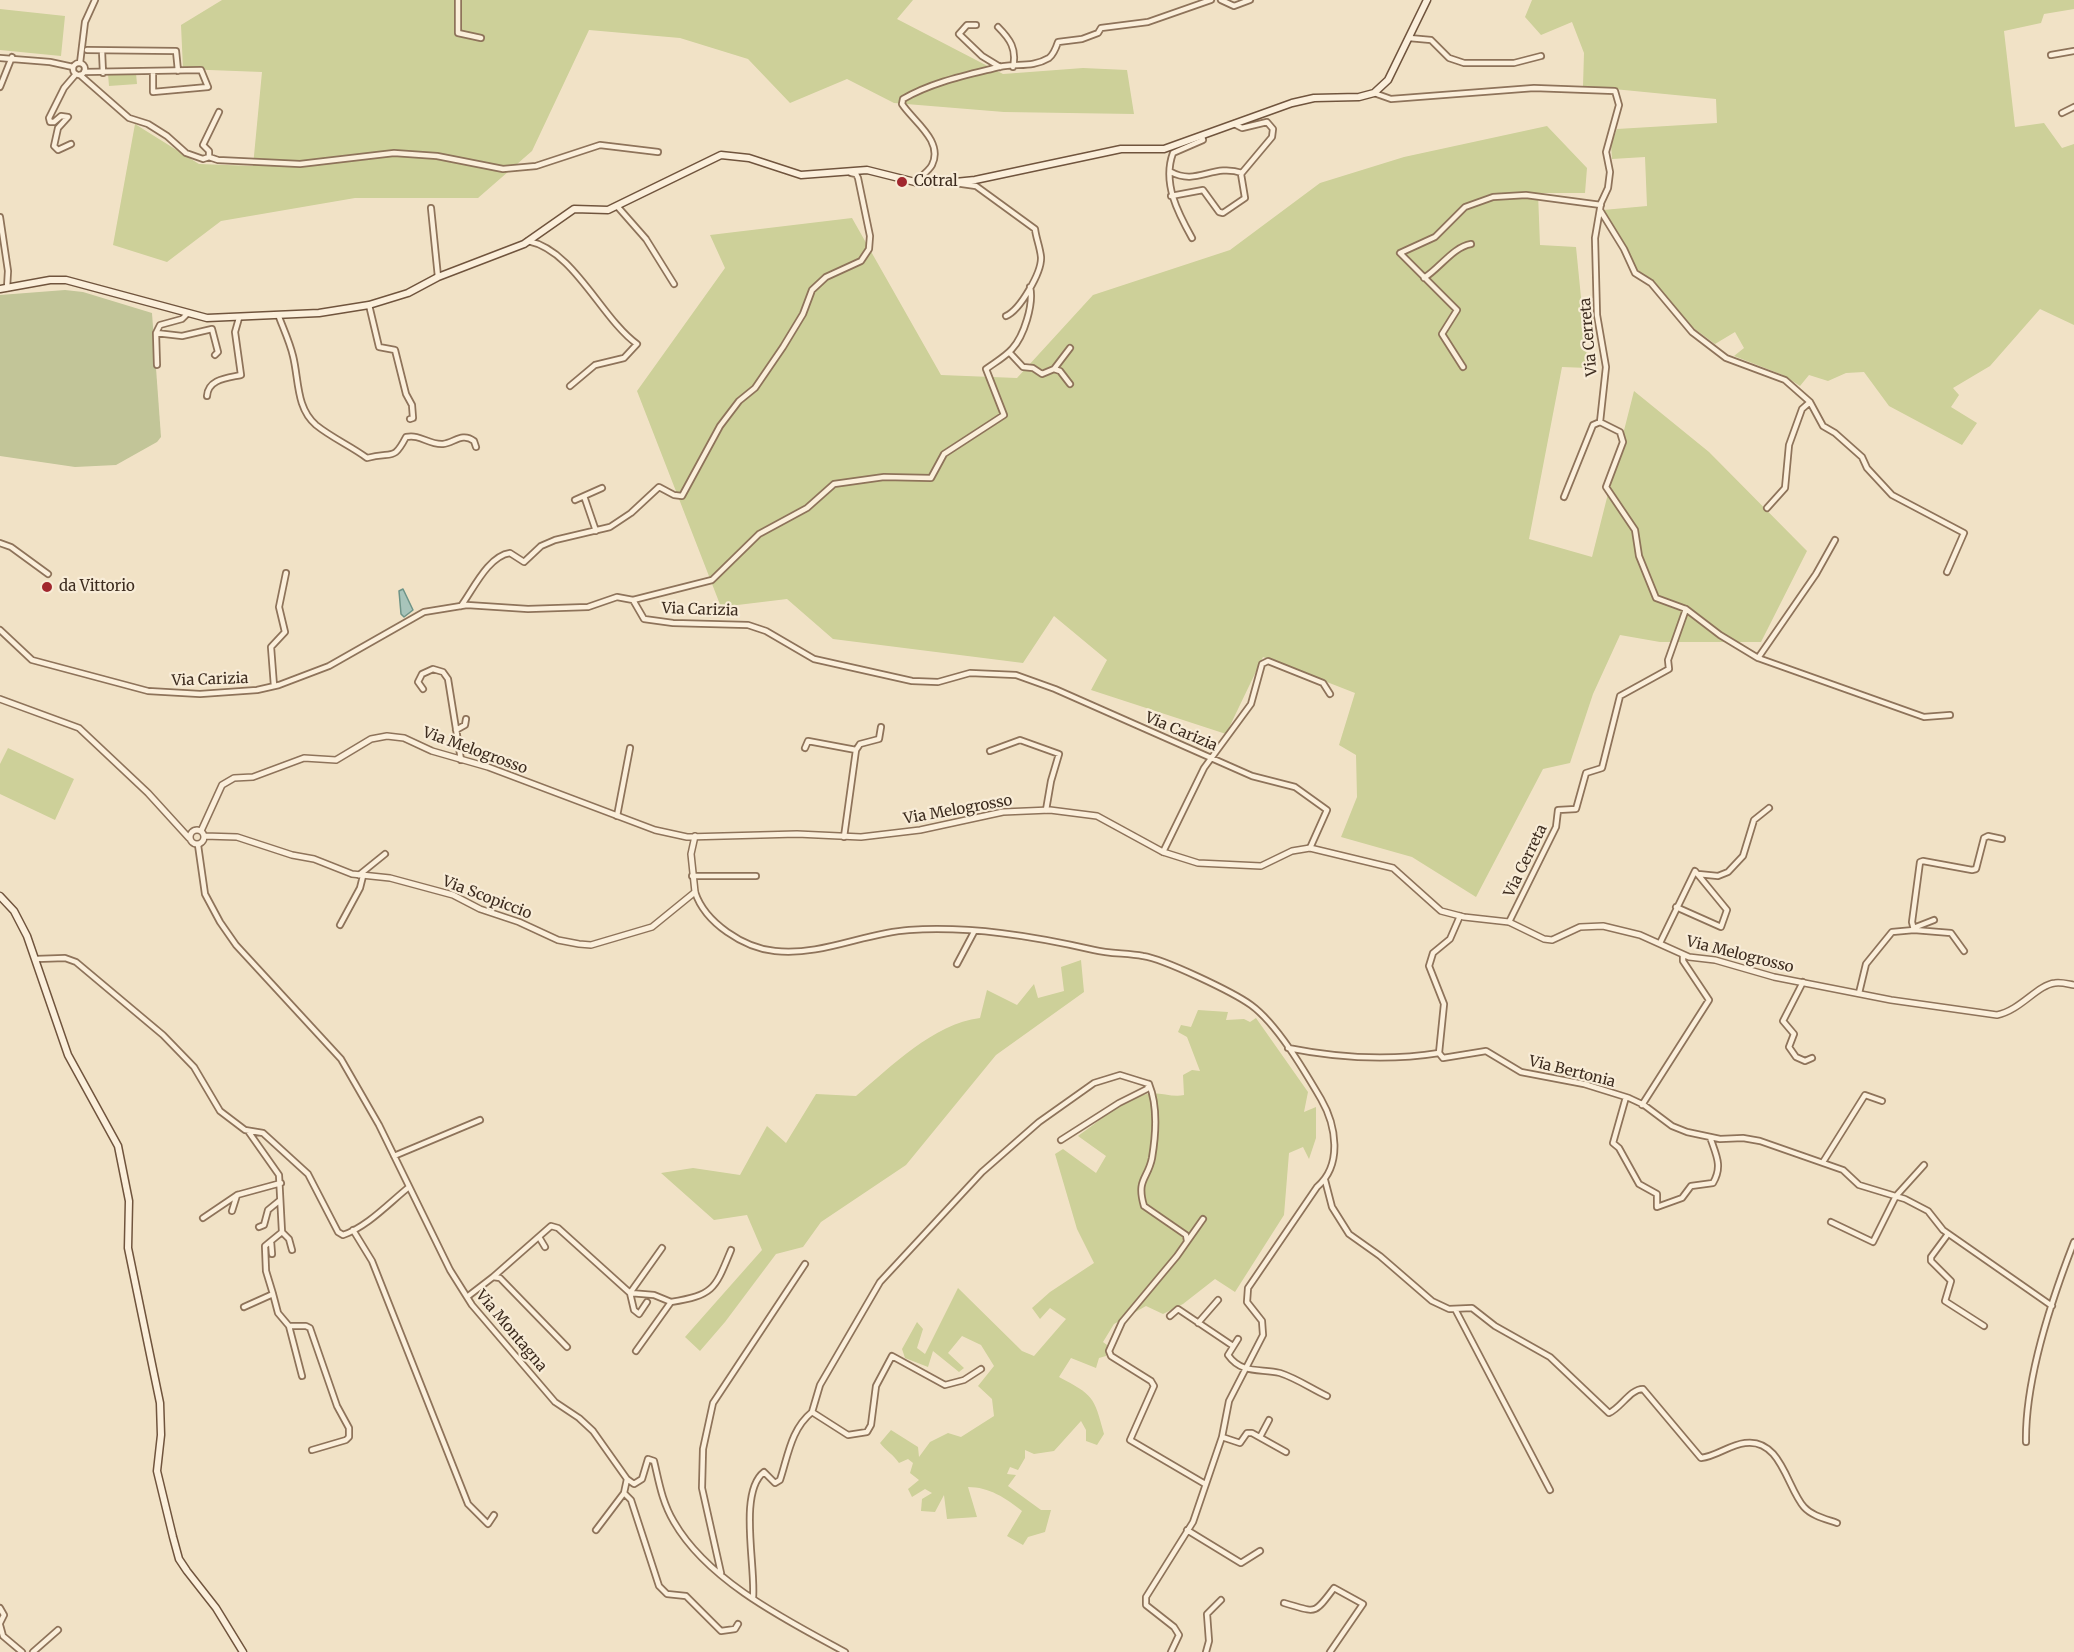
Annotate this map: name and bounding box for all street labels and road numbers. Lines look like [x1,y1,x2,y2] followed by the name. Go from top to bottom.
[1577,297,1601,377] street label: Via Cerreta
[661,600,739,620] street label: Via Carizia
[171,670,249,690] street label: Via Carizia
[1142,709,1220,755] street label: Via Carizia
[420,724,530,778] street label: Via Melogrosso
[902,792,1014,828] street label: Via Melogrosso
[1501,822,1551,900] street label: Via Cerreta
[440,873,534,923] street label: Via Scopiccio
[1684,933,1796,977] street label: Via Melogrosso
[1527,1053,1617,1091] street label: Via Bertonia
[472,1287,550,1375] street label: Via Montagna

